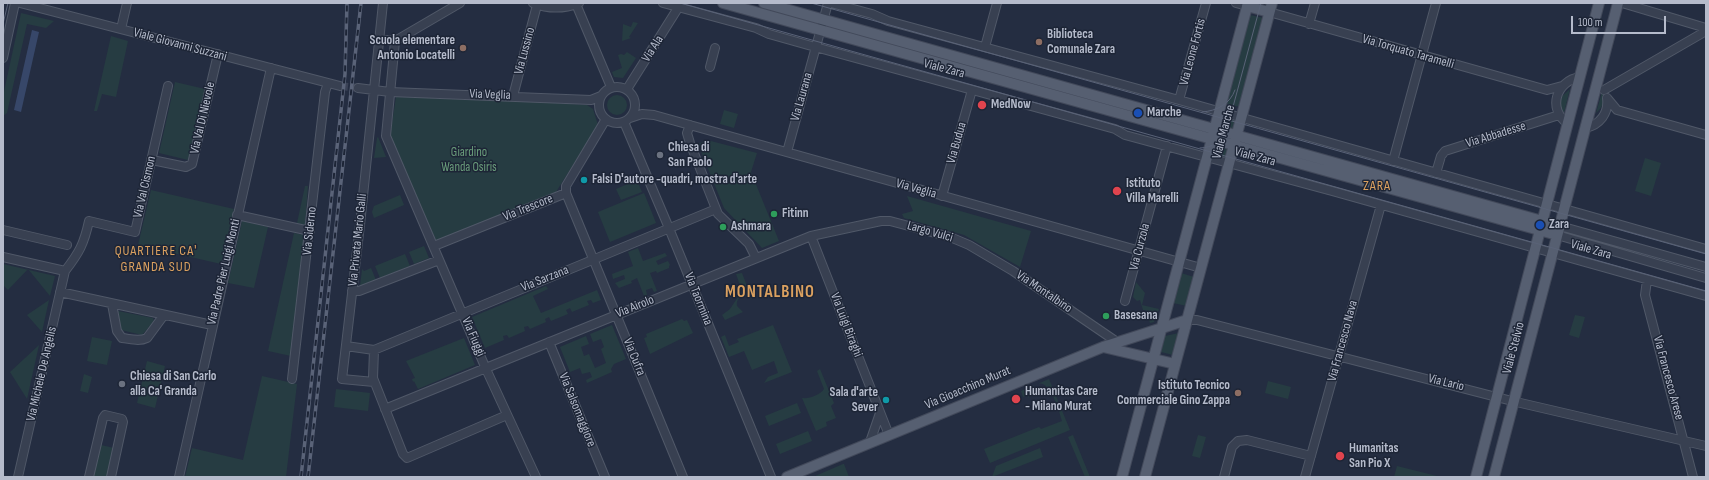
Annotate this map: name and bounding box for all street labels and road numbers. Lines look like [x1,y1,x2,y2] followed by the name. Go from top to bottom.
[1177,17,1209,87] street label: Via Leone Fortis
[132,25,228,65] street label: Viale Giovanni Suzzani
[511,26,539,76] street label: Via Lussino
[1360,31,1456,73] street label: Via Torquato Taramelli
[639,33,667,65] street label: Via Ala
[922,56,966,82] street label: Viale Zara
[788,71,816,123] street label: Via Laurana
[187,81,219,155] street label: Via Val Di Nievole
[469,86,511,104] street label: Via Veglia
[1209,103,1239,161] street label: Viale Marche
[1464,118,1528,152] street label: Via Abbadesse
[944,120,970,166] street label: Via Budua
[1233,144,1277,170] street label: Viale Zara
[130,155,160,219] street label: Via Val Cismon
[894,176,938,202] street label: Via Veglia
[501,191,555,225] street label: Via Trescore
[345,193,371,287] street label: Via Privata Mario Galli
[300,206,320,256] street label: Via Siderno
[204,217,244,327] street label: Via Padre Pier Luigi Monti
[905,218,955,246] street label: Largo Vulci
[1126,222,1154,272] street label: Via Curzola
[1569,237,1613,263] street label: Viale Zara
[519,262,571,296] street label: Via Sarzana
[1013,268,1075,316] street label: Via Montalbino
[680,270,716,328] street label: Via Taormina
[827,291,865,359] street label: Via Luigi Biraghi
[614,292,656,322] street label: Via Airolo
[1325,299,1361,383] street label: Via Francesco Nava
[458,315,488,359] street label: Via Fiuggi
[1500,320,1528,376] street label: Viale Stelvio
[24,325,60,423] street label: Via Michele De Angelis
[1649,334,1687,422] street label: Via Francesco Arese
[619,336,649,378] street label: Via Cufra
[923,363,1013,413] street label: Via Gioacchino Murat
[555,371,599,449] street label: Via Salsomaggiore
[1426,371,1466,395] street label: Via Lario

